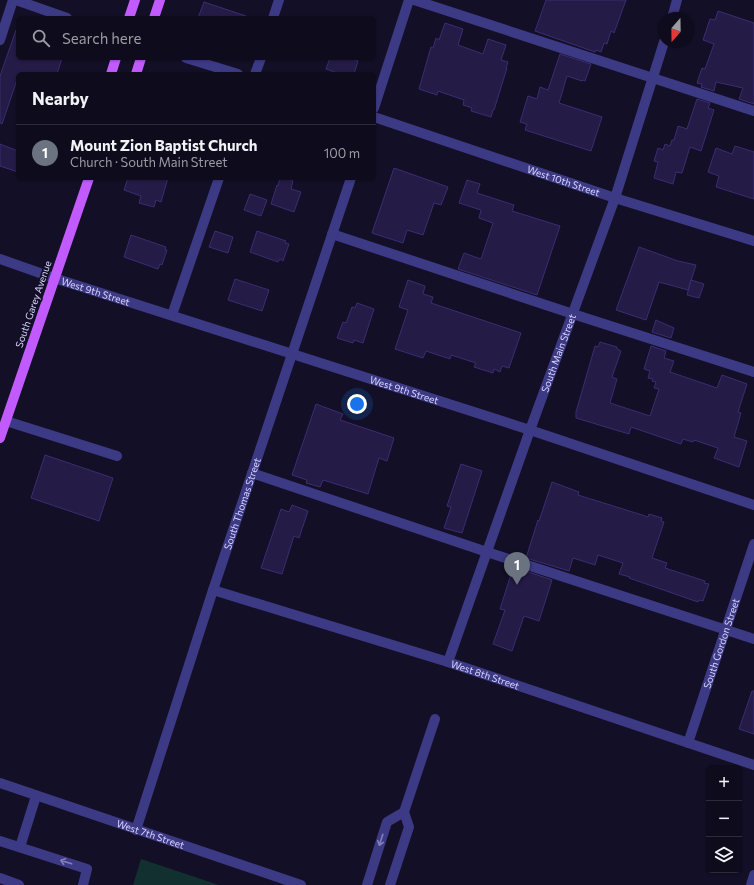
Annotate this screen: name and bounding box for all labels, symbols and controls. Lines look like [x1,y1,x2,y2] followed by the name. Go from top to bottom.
[658,12,694,48] north arrow
[16,16,376,60] search box
[30,27,52,49] icon: search
[62,29,141,47] text: Search here
[32,88,89,109] text: Nearby
[70,136,257,154] text: Mount Zion Baptist Church
[42,145,48,161] text: 1
[324,145,360,161] text: 100 m
[70,154,228,170] text: Church · South Main Street
[526,163,602,199] street label: West 10th Street
[12,259,54,349] street label: South Garey Avenue
[60,275,132,308] street label: West 9th Street
[538,312,578,394] street label: South Main Street
[368,373,440,406] street label: West 9th Street
[347,394,367,414] your location
[221,456,263,551] street label: South Thomas Street
[504,552,530,585] pin: 1
[701,597,742,690] street label: South Gordon Street
[449,657,521,692] street label: West 8th Street
[706,765,742,873] map controls
[706,765,742,801] button: +
[706,801,742,837] button: −
[115,817,186,851] street label: West 7th Street
[377,834,384,847] one-way arrow
[706,837,742,873] button: layers
[60,858,73,865] one-way arrow

